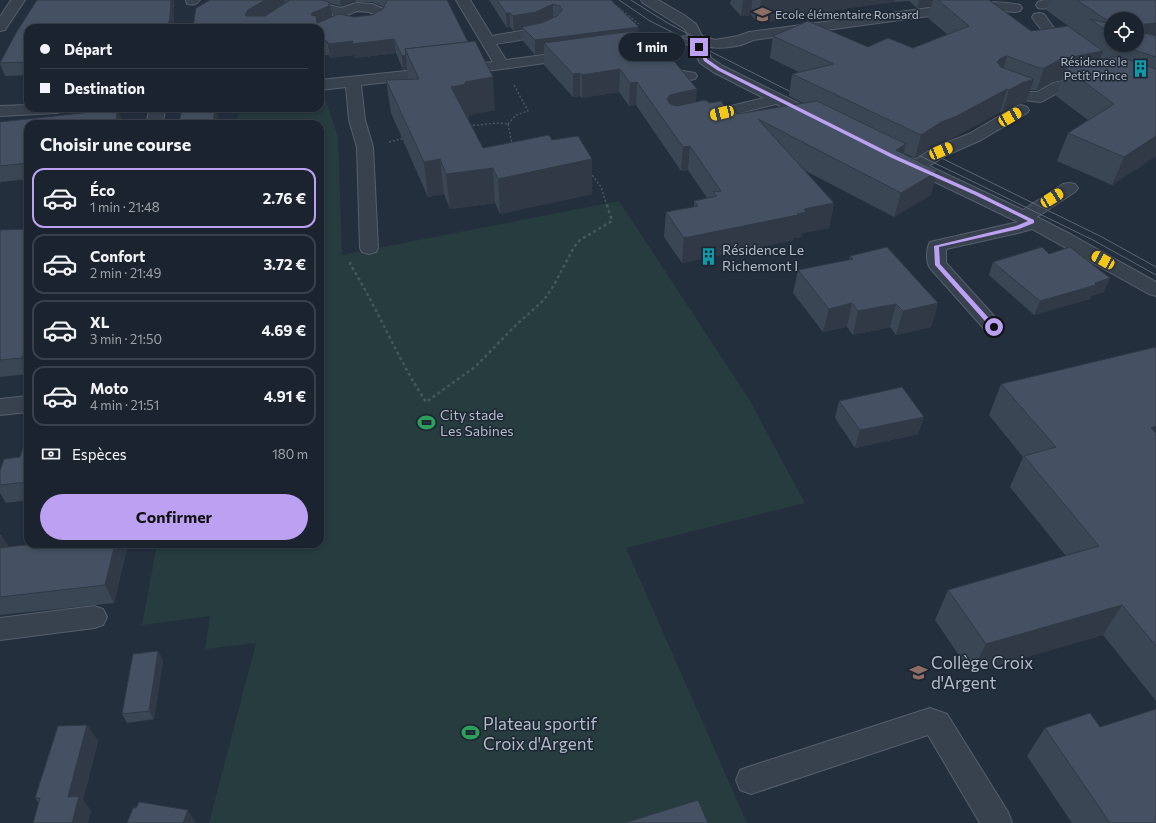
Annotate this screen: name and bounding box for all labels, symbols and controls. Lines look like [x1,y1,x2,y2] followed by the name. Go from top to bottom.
[752,4,772,24] school or university icon: Ecole élémentaire Ronsard
[775,7,919,21] place label: Ecole élémentaire Ronsard
[1104,12,1144,52] map controls
[1104,12,1144,52] button: locate
[619,33,685,61] callout: 1 min
[690,38,708,56] route end
[637,39,667,55] text: 1 min
[64,40,112,58] text: Départ
[1060,54,1127,82] place label: Résidence le Petit Prince
[1130,58,1150,78] building icon: Résidence le Petit Prince
[64,79,145,97] text: Destination
[709,104,735,122] car
[997,106,1023,128] car
[40,133,191,155] text: Choisir une course
[928,141,954,161] car
[42,180,78,216] icon: car
[90,181,115,199] text: Éco
[1039,187,1065,209] car
[263,189,306,207] text: 2.76 €
[90,199,160,215] text: 1 min · 21:48
[722,241,804,274] place label: Résidence Le Richemont I
[42,246,78,282] icon: car
[90,247,145,265] text: Confort
[699,247,719,267] building icon: Résidence Le Richemont I
[1090,249,1116,271] car
[263,255,306,273] text: 3.72 €
[90,265,161,281] text: 2 min · 21:49
[42,312,78,348] icon: car
[90,313,109,331] text: XL
[985,318,1003,336] route start
[261,321,306,339] text: 4.69 €
[90,331,162,347] text: 3 min · 21:50
[42,378,78,414] icon: car
[90,379,129,397] text: Moto
[264,387,306,405] text: 4.91 €
[90,397,159,413] text: 4 min · 21:51
[440,406,514,439] place label: City stade Les Sabines
[417,412,437,432] sports icon: City stade Les Sabines
[40,443,62,465] icon: cash
[72,445,127,463] text: Espèces
[272,446,308,462] text: 180 m
[40,494,308,540] button: Confirmer
[931,652,1033,693] place label: Collège Croix d'Argent
[908,662,928,682] school or university icon: Collège Croix d'Argent
[483,713,597,754] place label: Plateau sportif Croix d'Argent
[460,723,480,743] sports icon: Plateau sportif Croix d'Argent

